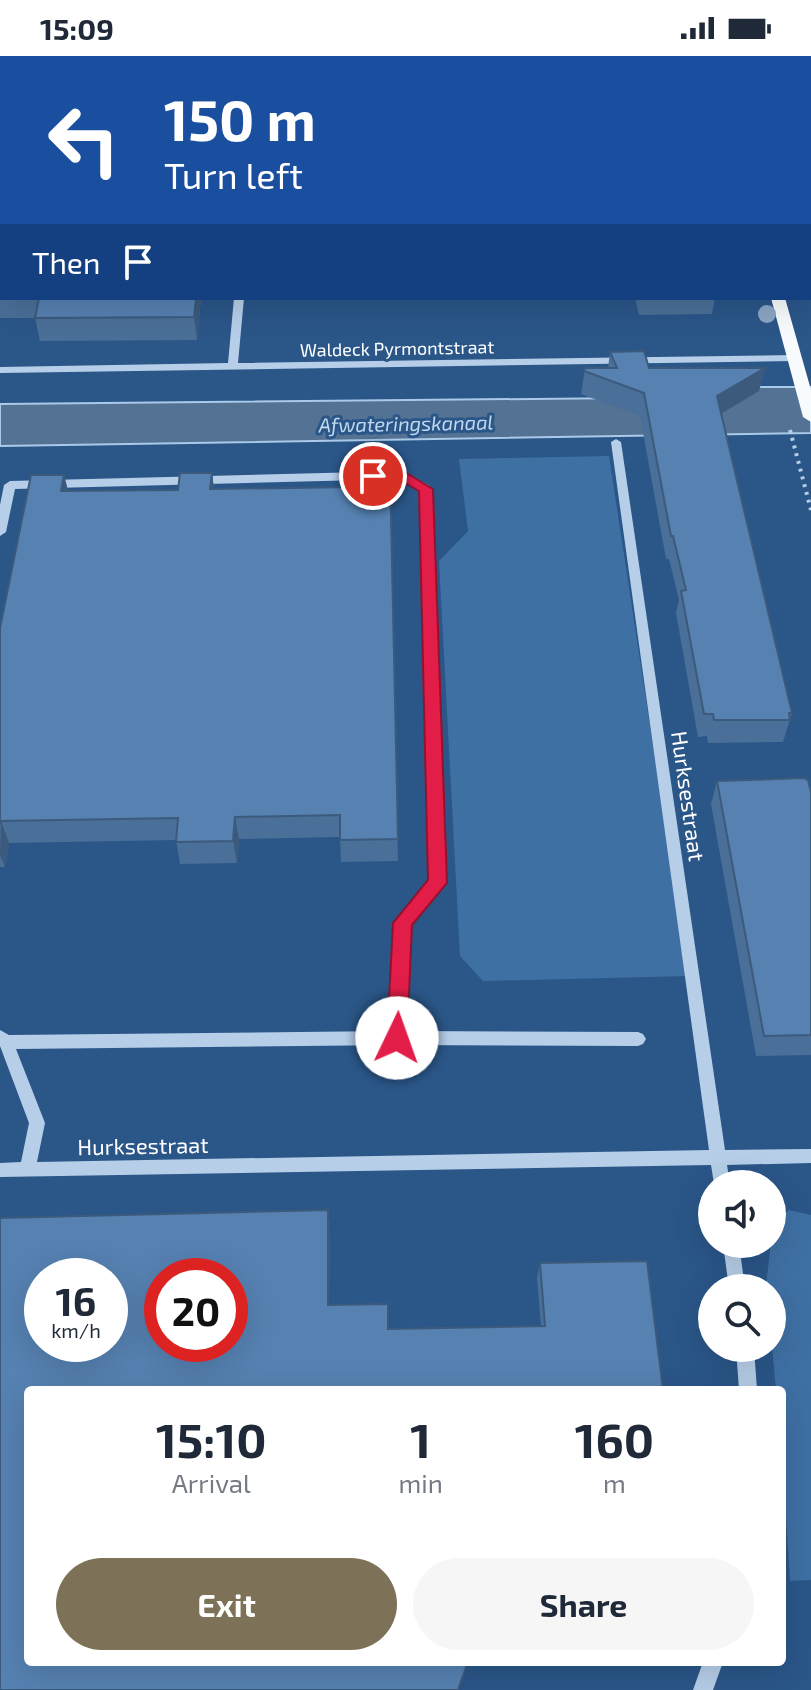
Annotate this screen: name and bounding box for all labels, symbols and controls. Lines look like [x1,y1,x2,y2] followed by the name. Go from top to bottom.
[40,10,114,46] text: 15:09
[164,85,316,152] text: 150 m
[32,88,136,192] icon: left
[164,153,303,196] text: Turn left
[116,240,160,284] icon: arrive
[32,244,100,280] text: Then
[300,335,494,361] street label: Waldeck Pyrmontstraat
[317,409,494,437] water label: Afwateringskanaal
[339,442,407,510] pin
[351,454,395,498] icon: arrive
[667,729,711,863] street label: Hurksestraat
[355,996,439,1080] position arrow
[77,1131,209,1159] street label: Hurksestraat
[698,1170,786,1362] map controls
[698,1170,786,1258] button: sound
[144,1258,248,1362] speed limit sign: 20
[698,1274,786,1362] button: search
[56,1276,96,1324] text: 16
[51,1318,101,1342] text: km/h
[156,1410,267,1468] text: 15:10
[410,1410,431,1468] text: 1
[575,1410,654,1468] text: 160
[172,1467,251,1498] text: Arrival
[398,1467,443,1498] text: min
[603,1467,626,1498] text: m
[56,1558,397,1650] button: Exit
[413,1558,754,1650] button: Share

